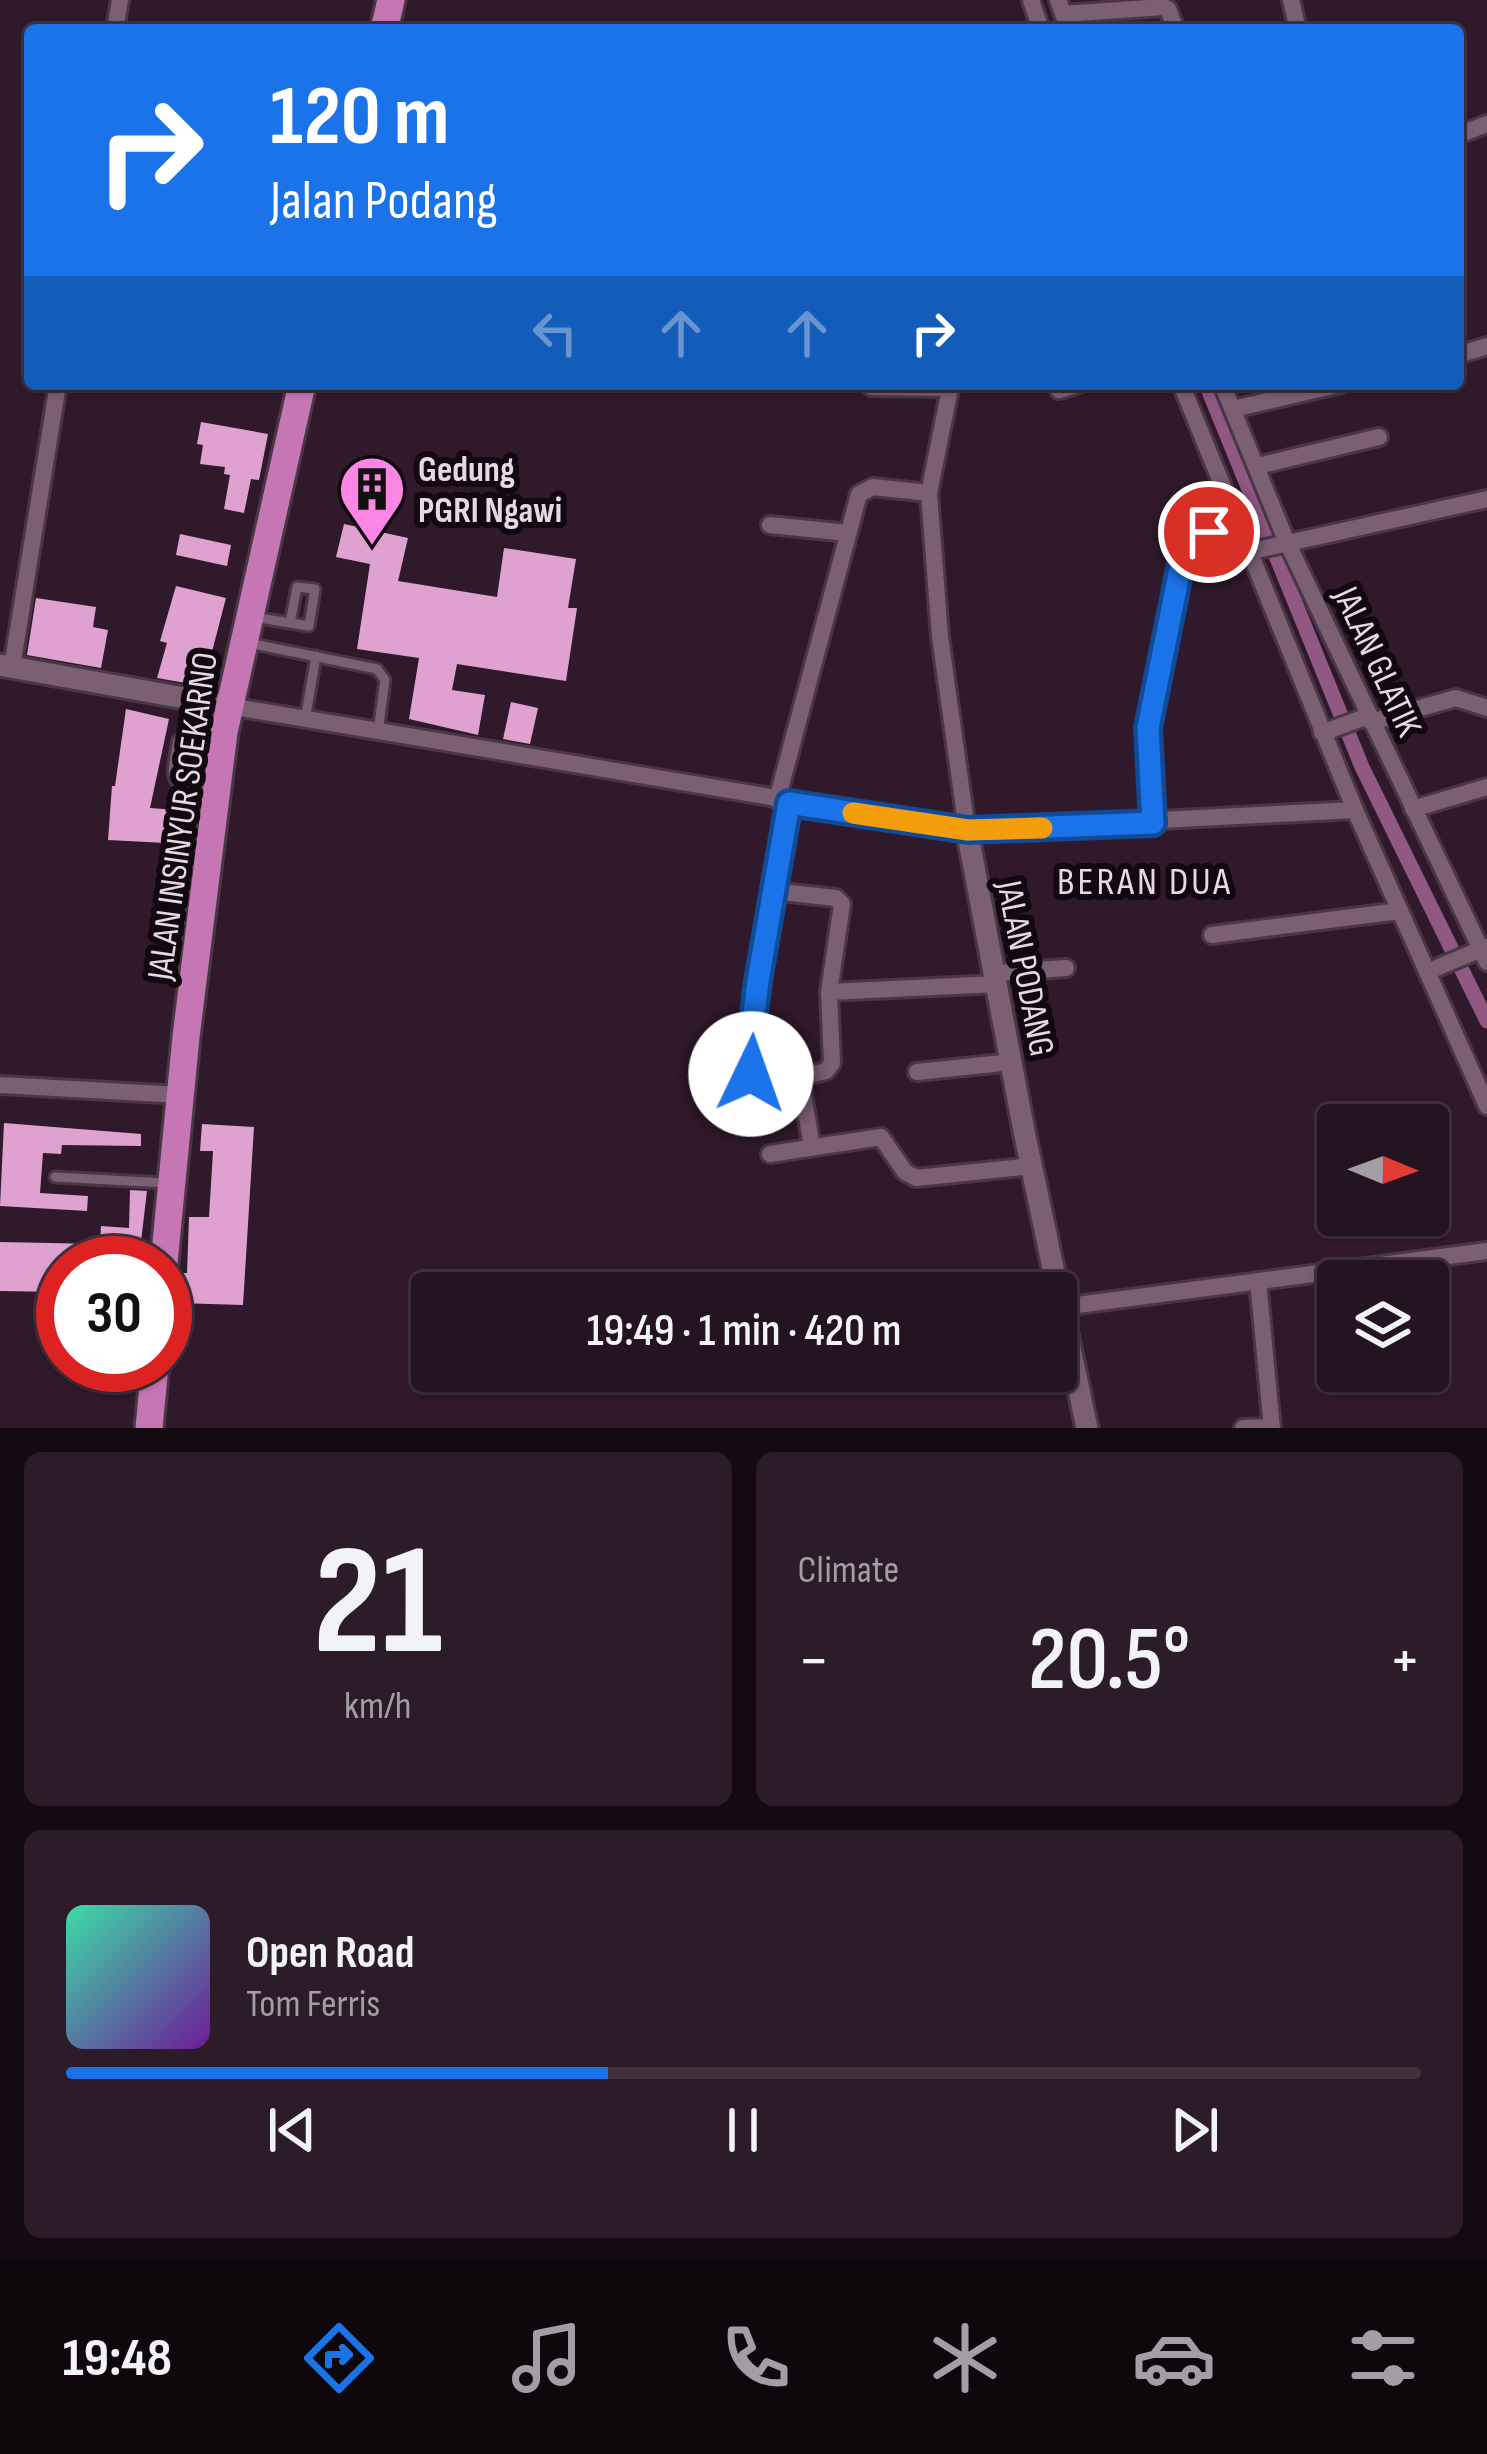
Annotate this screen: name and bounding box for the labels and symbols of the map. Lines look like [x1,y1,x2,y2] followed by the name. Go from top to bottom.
[418,449,562,533] place label: Gedung PGRI Ngawi
[337,454,407,548] building icon: Gedung PGRI Ngawi
[1158,481,1260,583] pin
[1323,580,1430,744] street label: JALAN GLATIK
[139,650,228,984] street label: JALAN INSINYUR SOEKARNO
[1057,859,1233,906] district label: BERAN DUA
[986,876,1063,1060] street label: JALAN PODANG
[688,1011,814,1137] position arrow
[1317,1104,1449,1236] north arrow
[36,1236,192,1392] speed limit sign: 30

